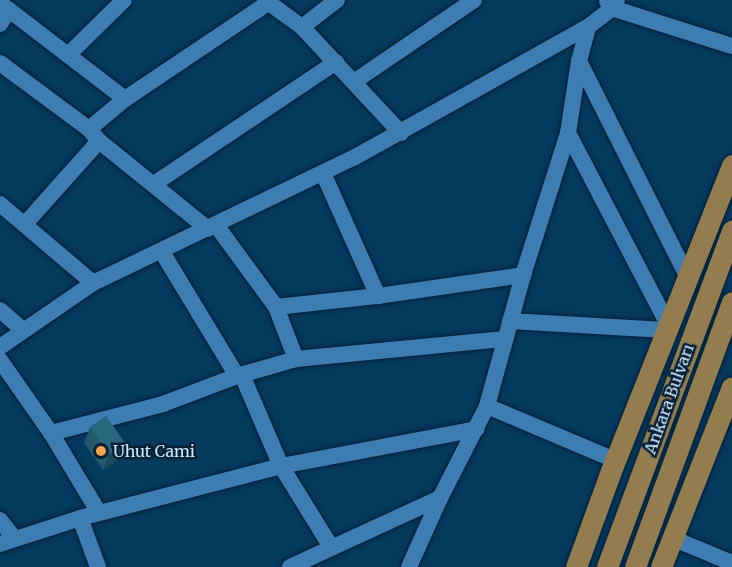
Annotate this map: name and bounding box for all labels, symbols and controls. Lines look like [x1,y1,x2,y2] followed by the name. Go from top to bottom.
[640,341,698,457] street label: Ankara Bulvarı
[113,441,195,461] place label: Uhut Cami
[94,444,108,458] marker: Uhut Cami

